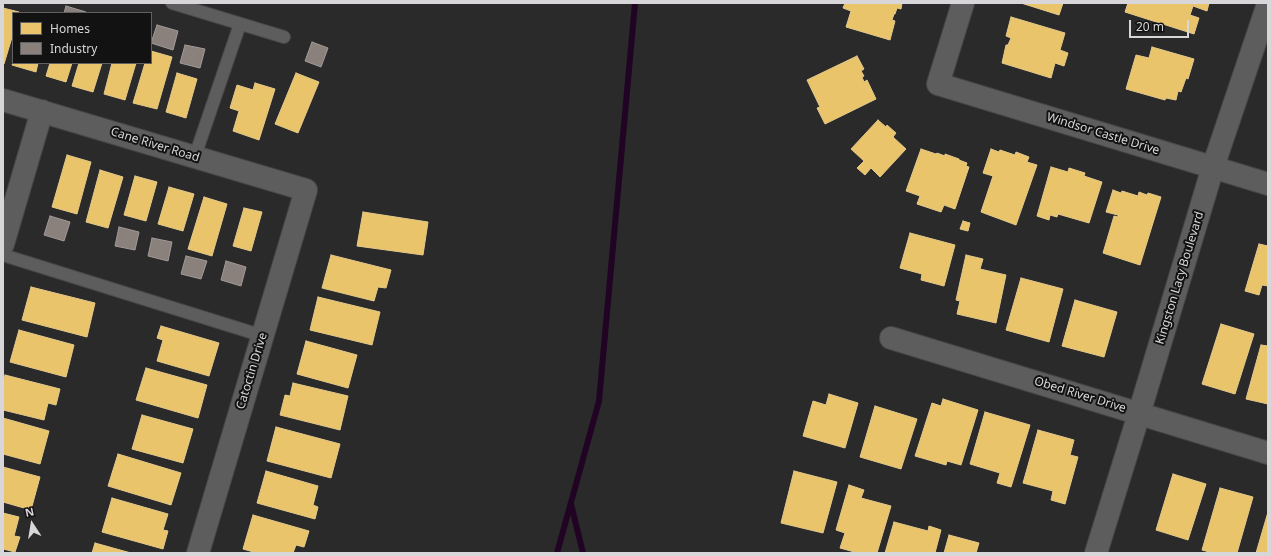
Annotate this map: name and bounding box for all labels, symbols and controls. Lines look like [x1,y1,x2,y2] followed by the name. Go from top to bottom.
[12,12,152,64] legend
[1131,12,1191,38] scale bar
[1136,18,1164,35] text: 20 m
[50,20,90,37] text: Homes
[50,40,97,57] text: Industry
[1045,110,1161,158] street label: Windsor Castle Drive
[109,125,201,165] street label: Cane River Road
[1153,210,1207,346] street label: Kingston Lacy Boulevard
[234,331,270,411] street label: Catoctin Drive
[1032,374,1128,416] street label: Obed River Drive
[12,504,52,544] north arrow
[23,504,35,520] text: N

